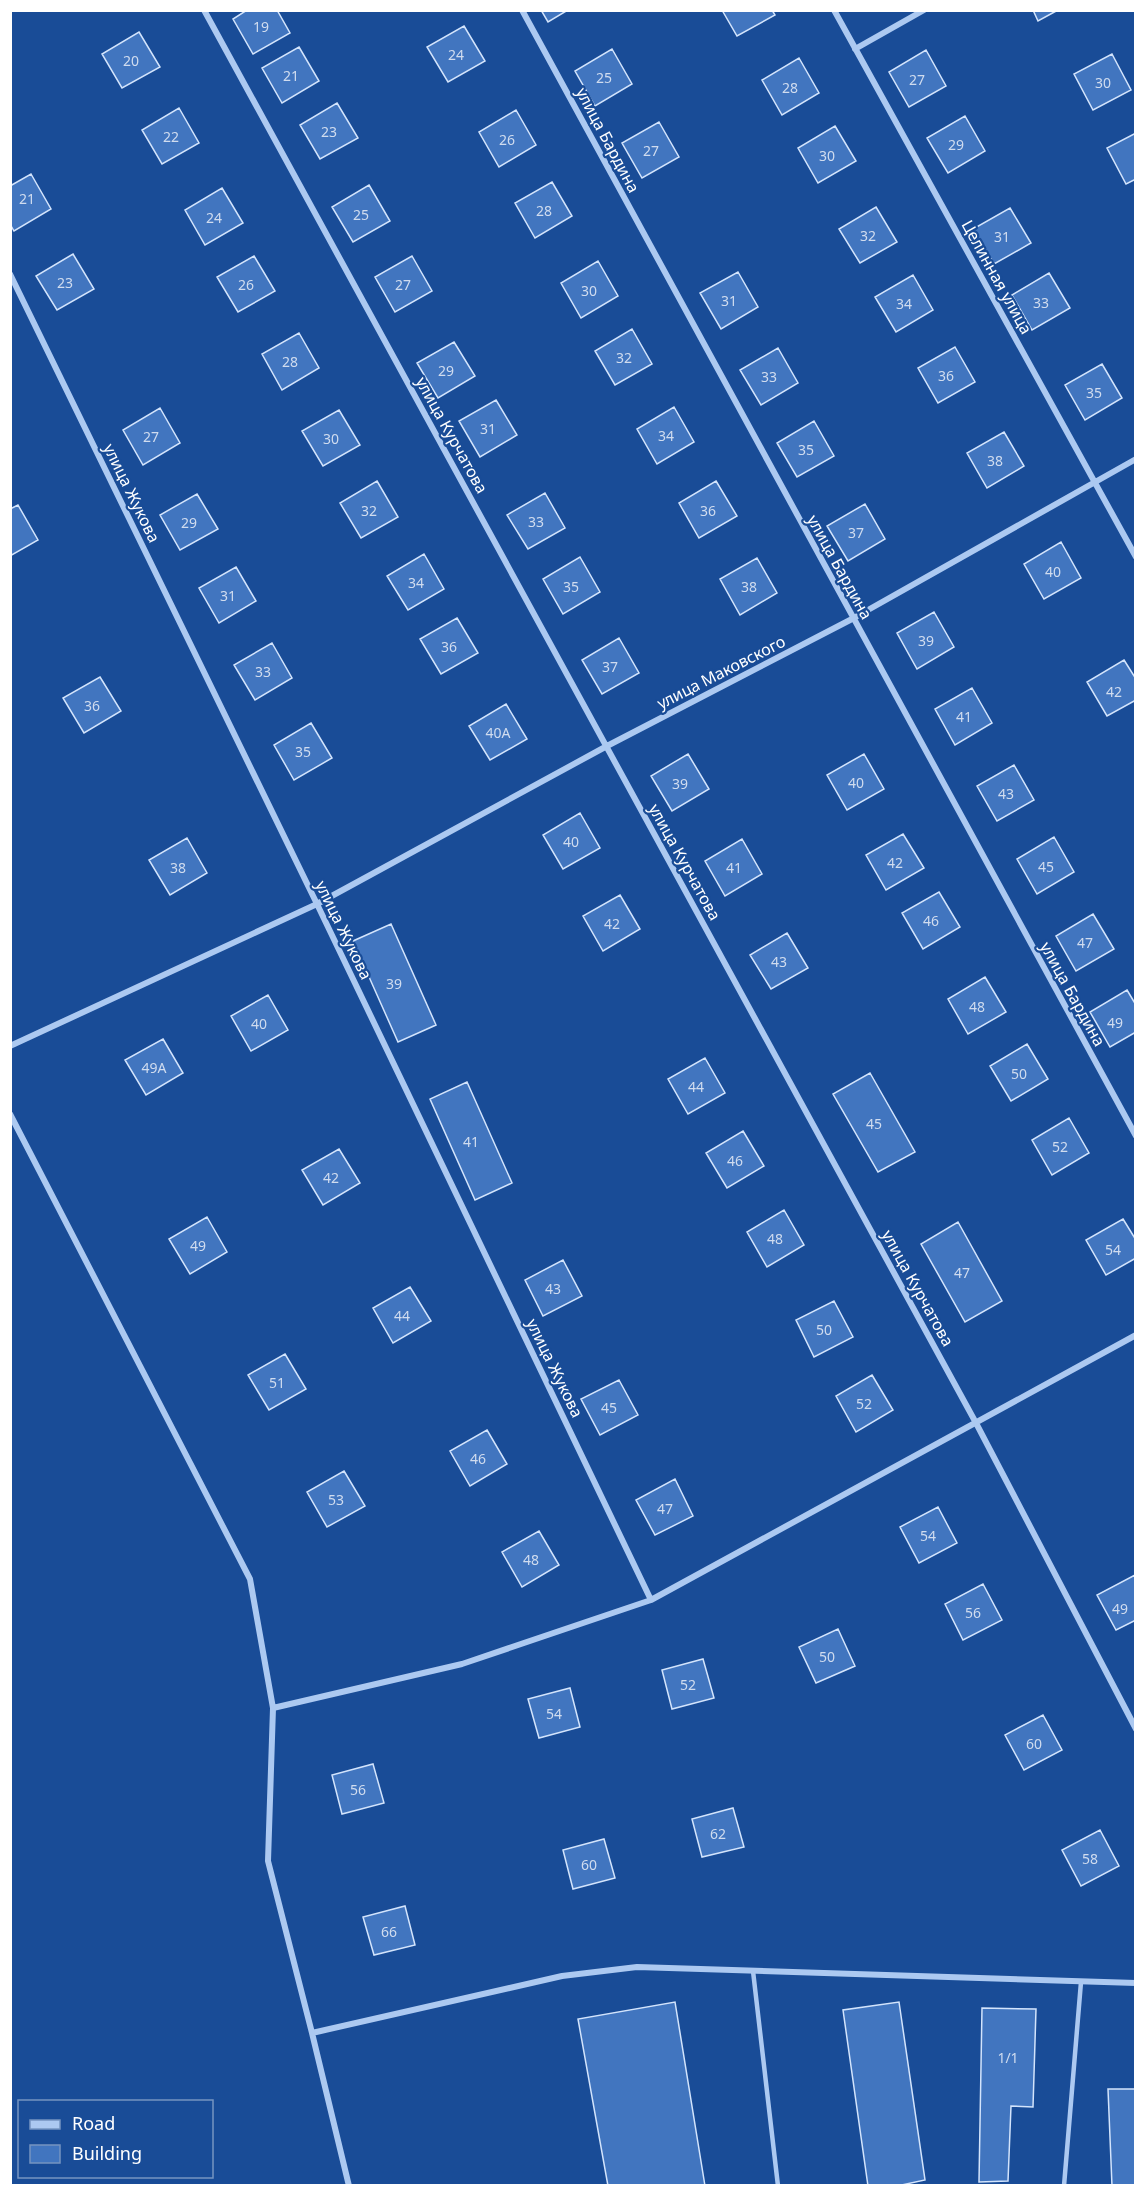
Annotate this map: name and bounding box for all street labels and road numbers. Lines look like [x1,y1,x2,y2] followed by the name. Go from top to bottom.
[571,84,645,196] street label: улица Бардина
[957,216,1037,338] street label: Целинная улица
[411,373,493,497] street label: улица Курчатова
[99,440,165,546] street label: улица Жукова
[802,511,878,623] street label: улица Бардина
[653,630,789,714] street label: улица Маковского
[644,800,726,924] street label: улица Курчатова
[311,877,377,983] street label: улица Жукова
[1035,938,1111,1050] street label: улица Бардина
[877,1226,959,1350] street label: улица Курчатова
[522,1315,588,1421] street label: улица Жукова

